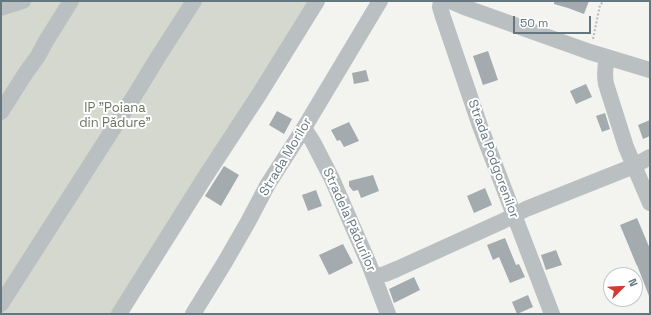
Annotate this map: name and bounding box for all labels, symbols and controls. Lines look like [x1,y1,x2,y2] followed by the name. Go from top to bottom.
[515,8,593,34] scale bar
[520,15,548,31] text: 50 m
[464,98,522,220] street label: Strada Podgorenilor
[79,100,151,131] park label: IP "Poiana din Pădure"
[256,115,316,199] street label: Strada Morilor
[319,166,379,274] street label: Stradela Pădurilor
[603,267,643,307] north arrow
[625,276,641,289] text: N

